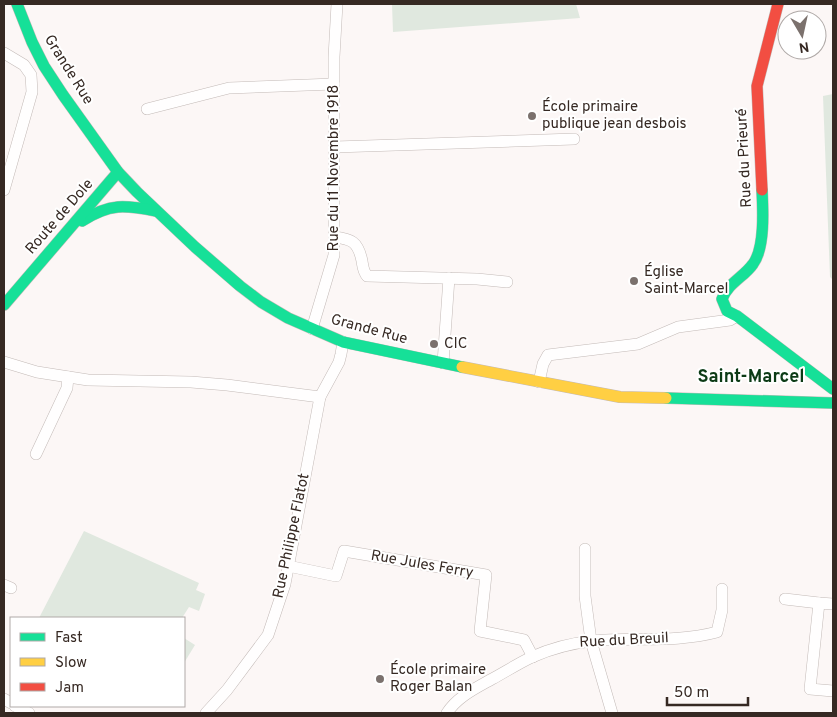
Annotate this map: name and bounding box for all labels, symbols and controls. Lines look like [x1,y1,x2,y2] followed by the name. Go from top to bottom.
[777,10,827,60] north arrow
[39,32,97,108] street label: Grande Rue
[797,37,810,56] text: N
[325,84,344,252] street label: Rue du 11 Novembre 1918
[542,97,687,134] place label: École primaire publique jean desbois
[733,108,757,208] street label: Rue du Prieuré
[526,110,538,122] marker: École primaire publique jean desbois
[22,175,98,259] street label: Route de Dole
[644,262,729,299] place label: Église Saint-Marcel
[628,275,640,287] marker: Église Saint-Marcel
[328,311,410,349] street label: Grande Rue
[444,335,468,354] place label: CIC
[428,338,440,350] marker: CIC
[698,366,804,389] district label: Saint-Marcel
[269,472,315,600] street label: Rue Philippe Flatot
[369,547,475,583] street label: Rue Jules Ferry
[10,617,185,707] legend
[55,629,83,648] text: Fast
[579,629,669,653] street label: Rue du Breuil
[55,654,87,673] text: Slow
[390,660,486,697] place label: École primaire Roger Balan
[374,673,386,685] marker: École primaire Roger Balan
[667,674,748,706] scale bar
[55,679,84,698] text: Jam
[674,684,709,703] text: 50 m

